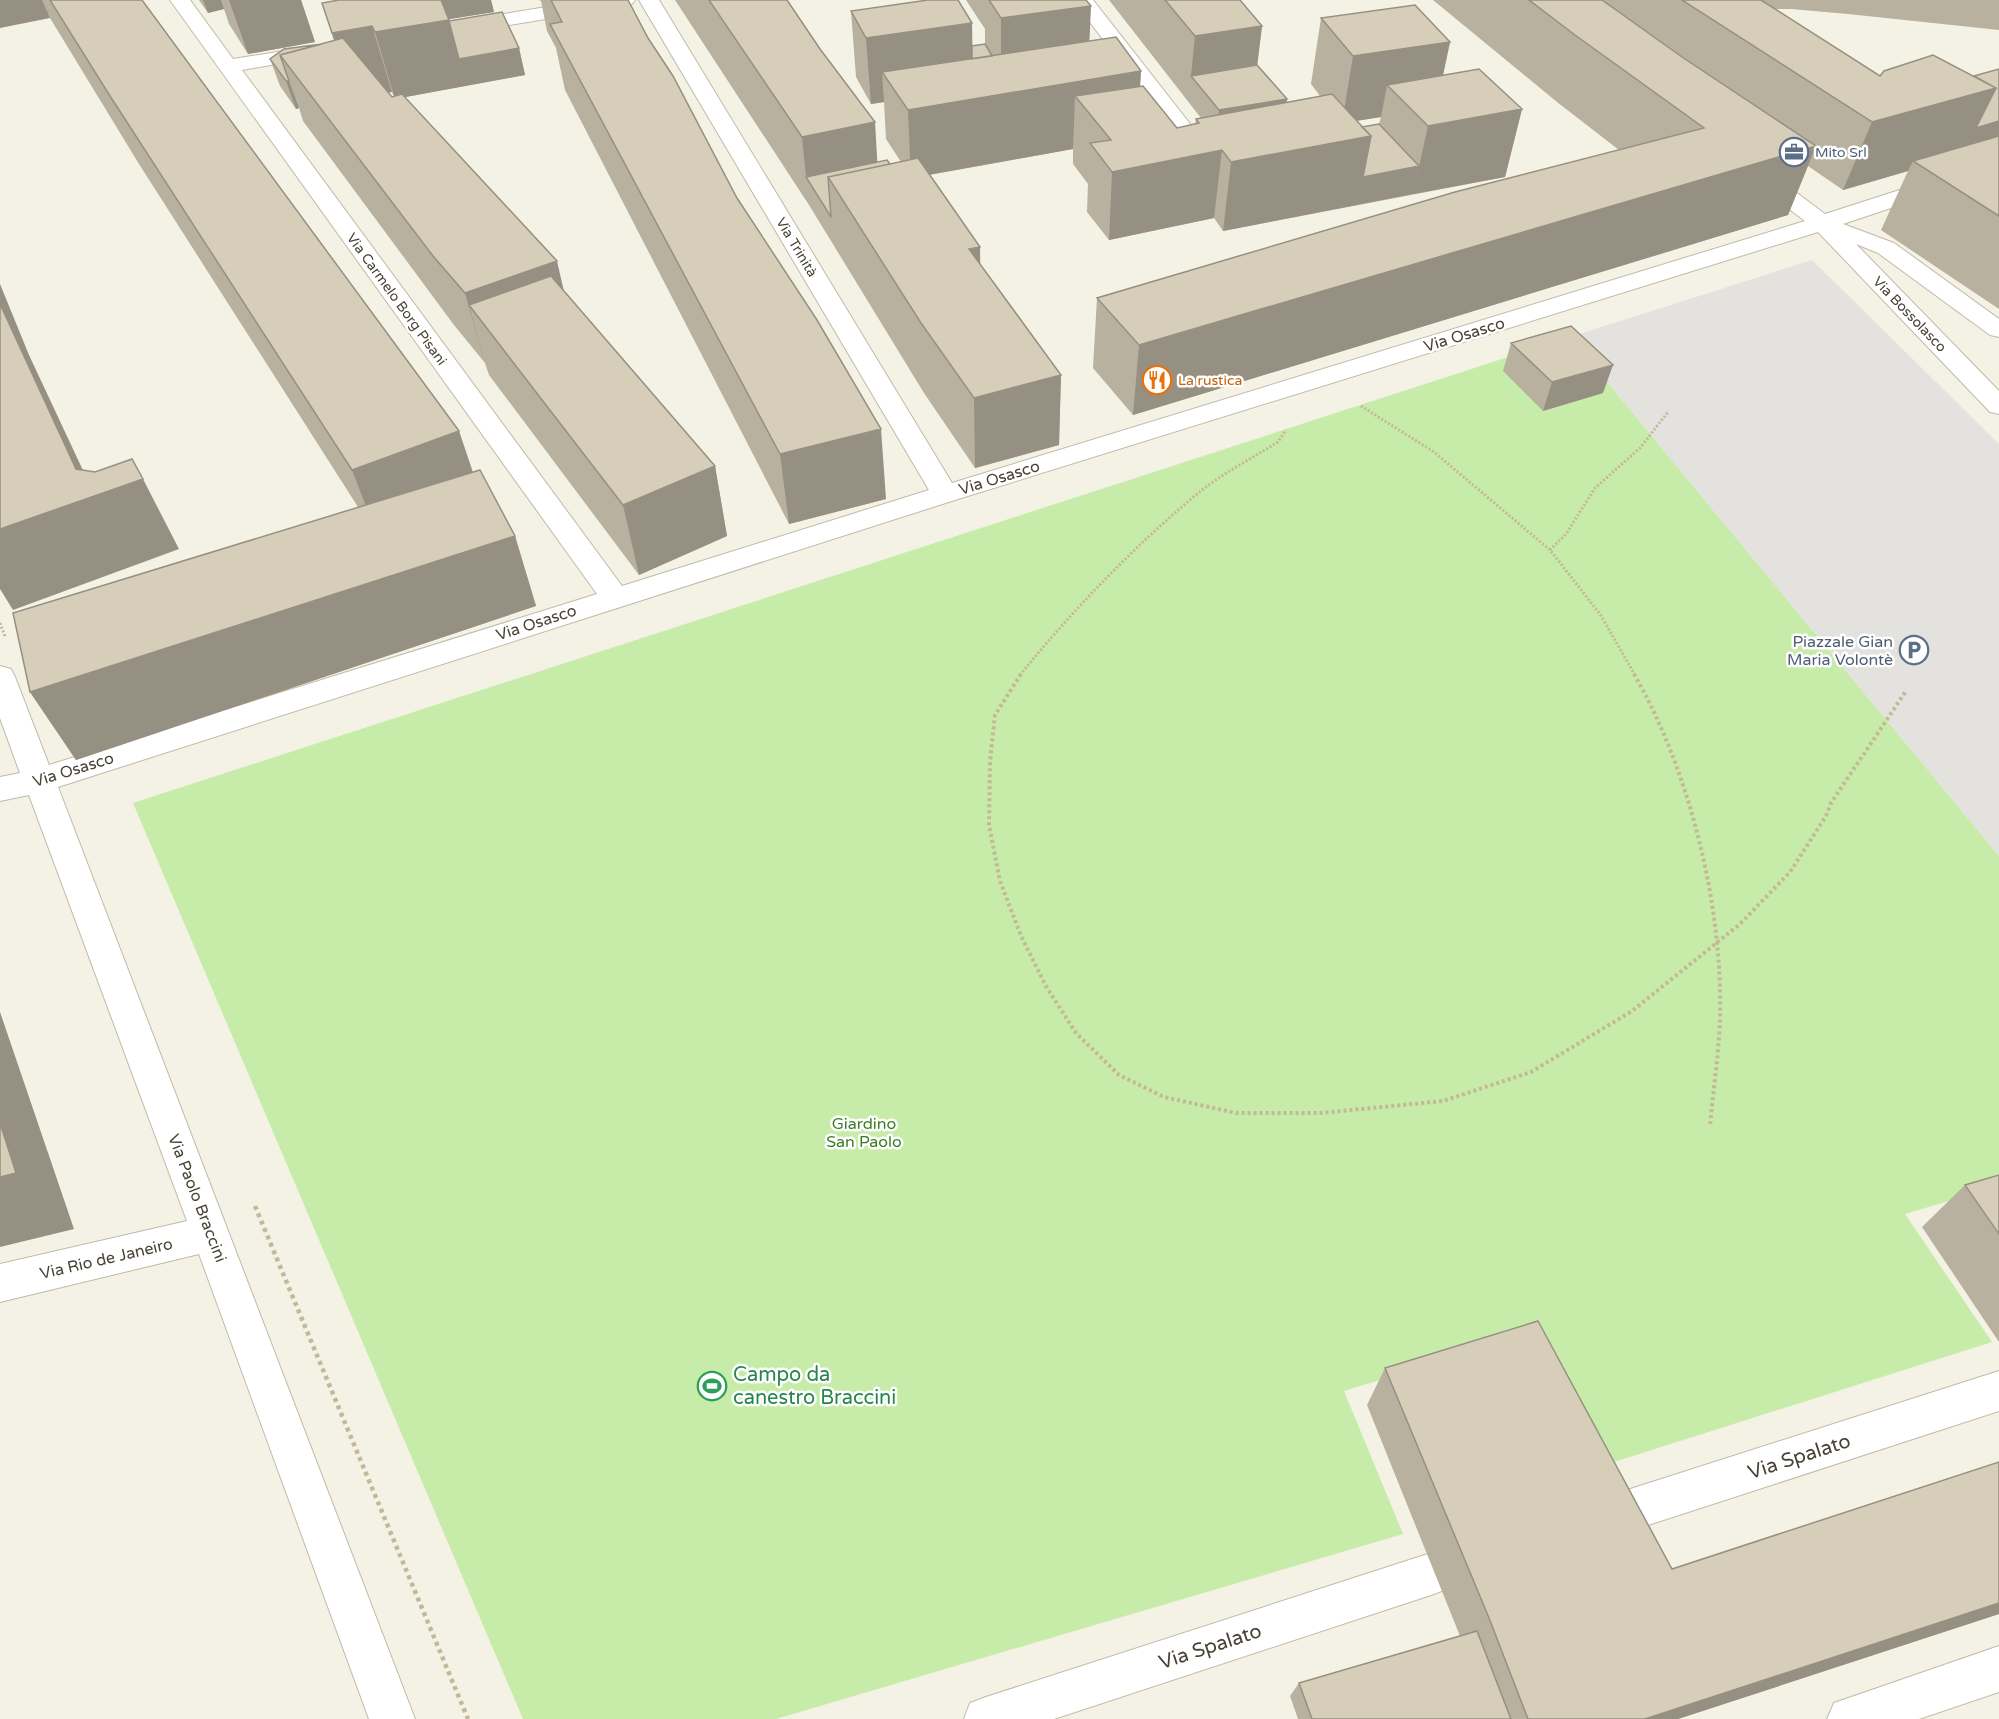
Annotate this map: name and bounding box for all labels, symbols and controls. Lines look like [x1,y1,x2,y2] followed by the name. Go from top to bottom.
[1778,136,1810,168] office icon: Mito Srl
[1815,144,1867,161] place label: Mito Srl
[772,214,821,280] street label: Via Trinità
[343,230,450,369] street label: Via Carmelo Borg Pisani
[1869,273,1950,356] street label: Via Bossolasco
[1421,313,1507,357] street label: Via Osasco
[1141,364,1173,396] restaurant icon: La rustica
[1178,372,1242,389] place label: La rustica
[956,456,1042,500] street label: Via Osasco
[493,601,579,645] street label: Via Osasco
[1787,632,1893,670] place label: Piazzale Gian Maria Volontè
[1898,634,1930,666] parking icon: Piazzale Gian Maria Volontè
[30,748,116,792] street label: Via Osasco
[826,1114,902,1152] park label: Giardino San Paolo
[163,1131,231,1265] street label: Via Paolo Braccini
[38,1234,174,1284] street label: Via Rio de Janeiro
[733,1363,896,1410] place label: Campo da canestro Braccini
[696,1370,728,1402] sports icon: Campo da canestro Braccini
[1745,1429,1854,1485] street label: Via Spalato
[1156,1619,1265,1675] street label: Via Spalato

